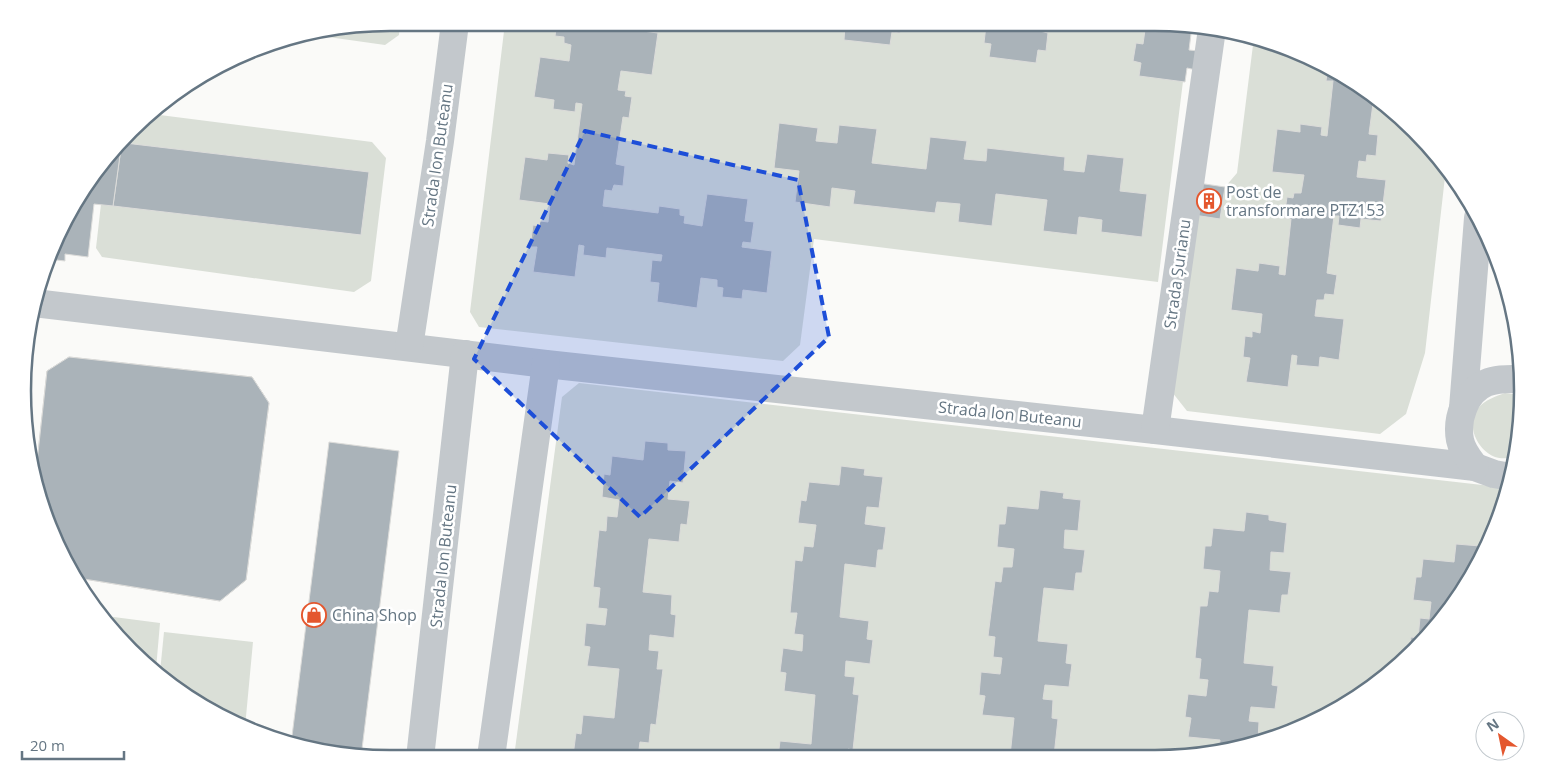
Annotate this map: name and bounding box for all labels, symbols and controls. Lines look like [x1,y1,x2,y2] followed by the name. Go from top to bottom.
[416,82,458,228] street label: Strada Ion Buteanu
[1226,181,1385,221] place label: Post de transformare PTZ153
[1196,188,1222,214] building icon: Post de transformare PTZ153
[1158,218,1196,330] street label: Strada Șurianu
[937,396,1083,432] street label: Strada Ion Buteanu
[425,483,461,629] street label: Strada Ion Buteanu
[301,602,327,628] shop icon: China Shop
[332,604,417,626] place label: China Shop
[1475,711,1525,761] north arrow
[1483,714,1503,736] text: N
[22,728,125,760] scale bar
[30,735,65,755] text: 20 m

